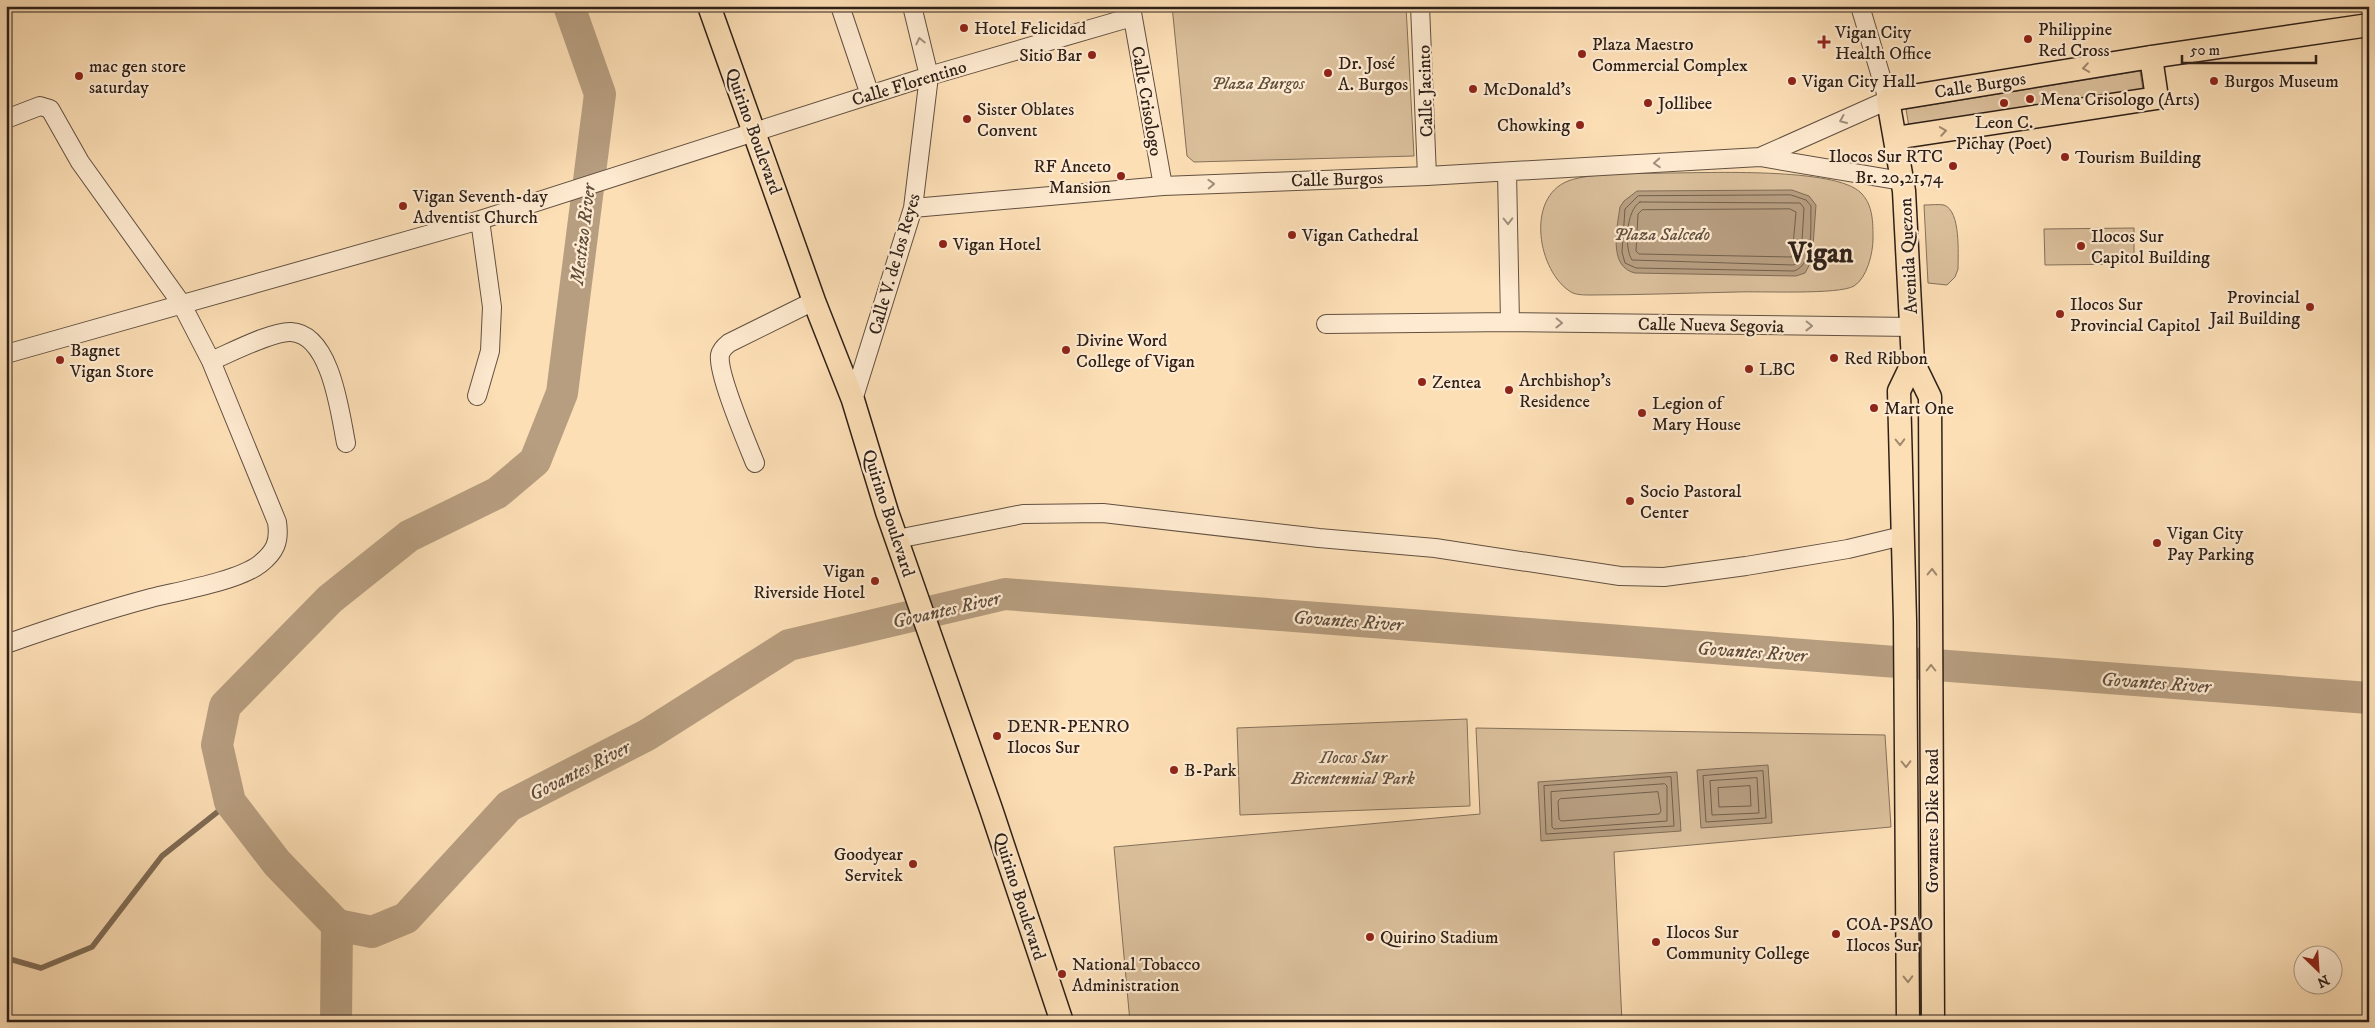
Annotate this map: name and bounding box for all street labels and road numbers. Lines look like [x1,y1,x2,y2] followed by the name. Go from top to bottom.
[1413,44,1439,138] street label: Calle Jacinto
[1126,45,1167,158] street label: Calle Crisologo
[849,56,969,112] street label: Calle Florentino
[720,65,786,198] street label: Quirino Boulevard
[1933,68,2027,104] street label: Calle Burgos
[1291,167,1383,193] street label: Calle Burgos
[864,191,926,337] street label: Calle V. de los Reyes
[1895,197,1923,315] street label: Avenida Quezon
[1638,314,1785,338] street label: Calle Nueva Segovia
[857,447,919,580] street label: Quirino Boulevard
[1922,749,1944,893] street label: Govantes Dike Road
[988,830,1050,963] street label: Quirino Boulevard

